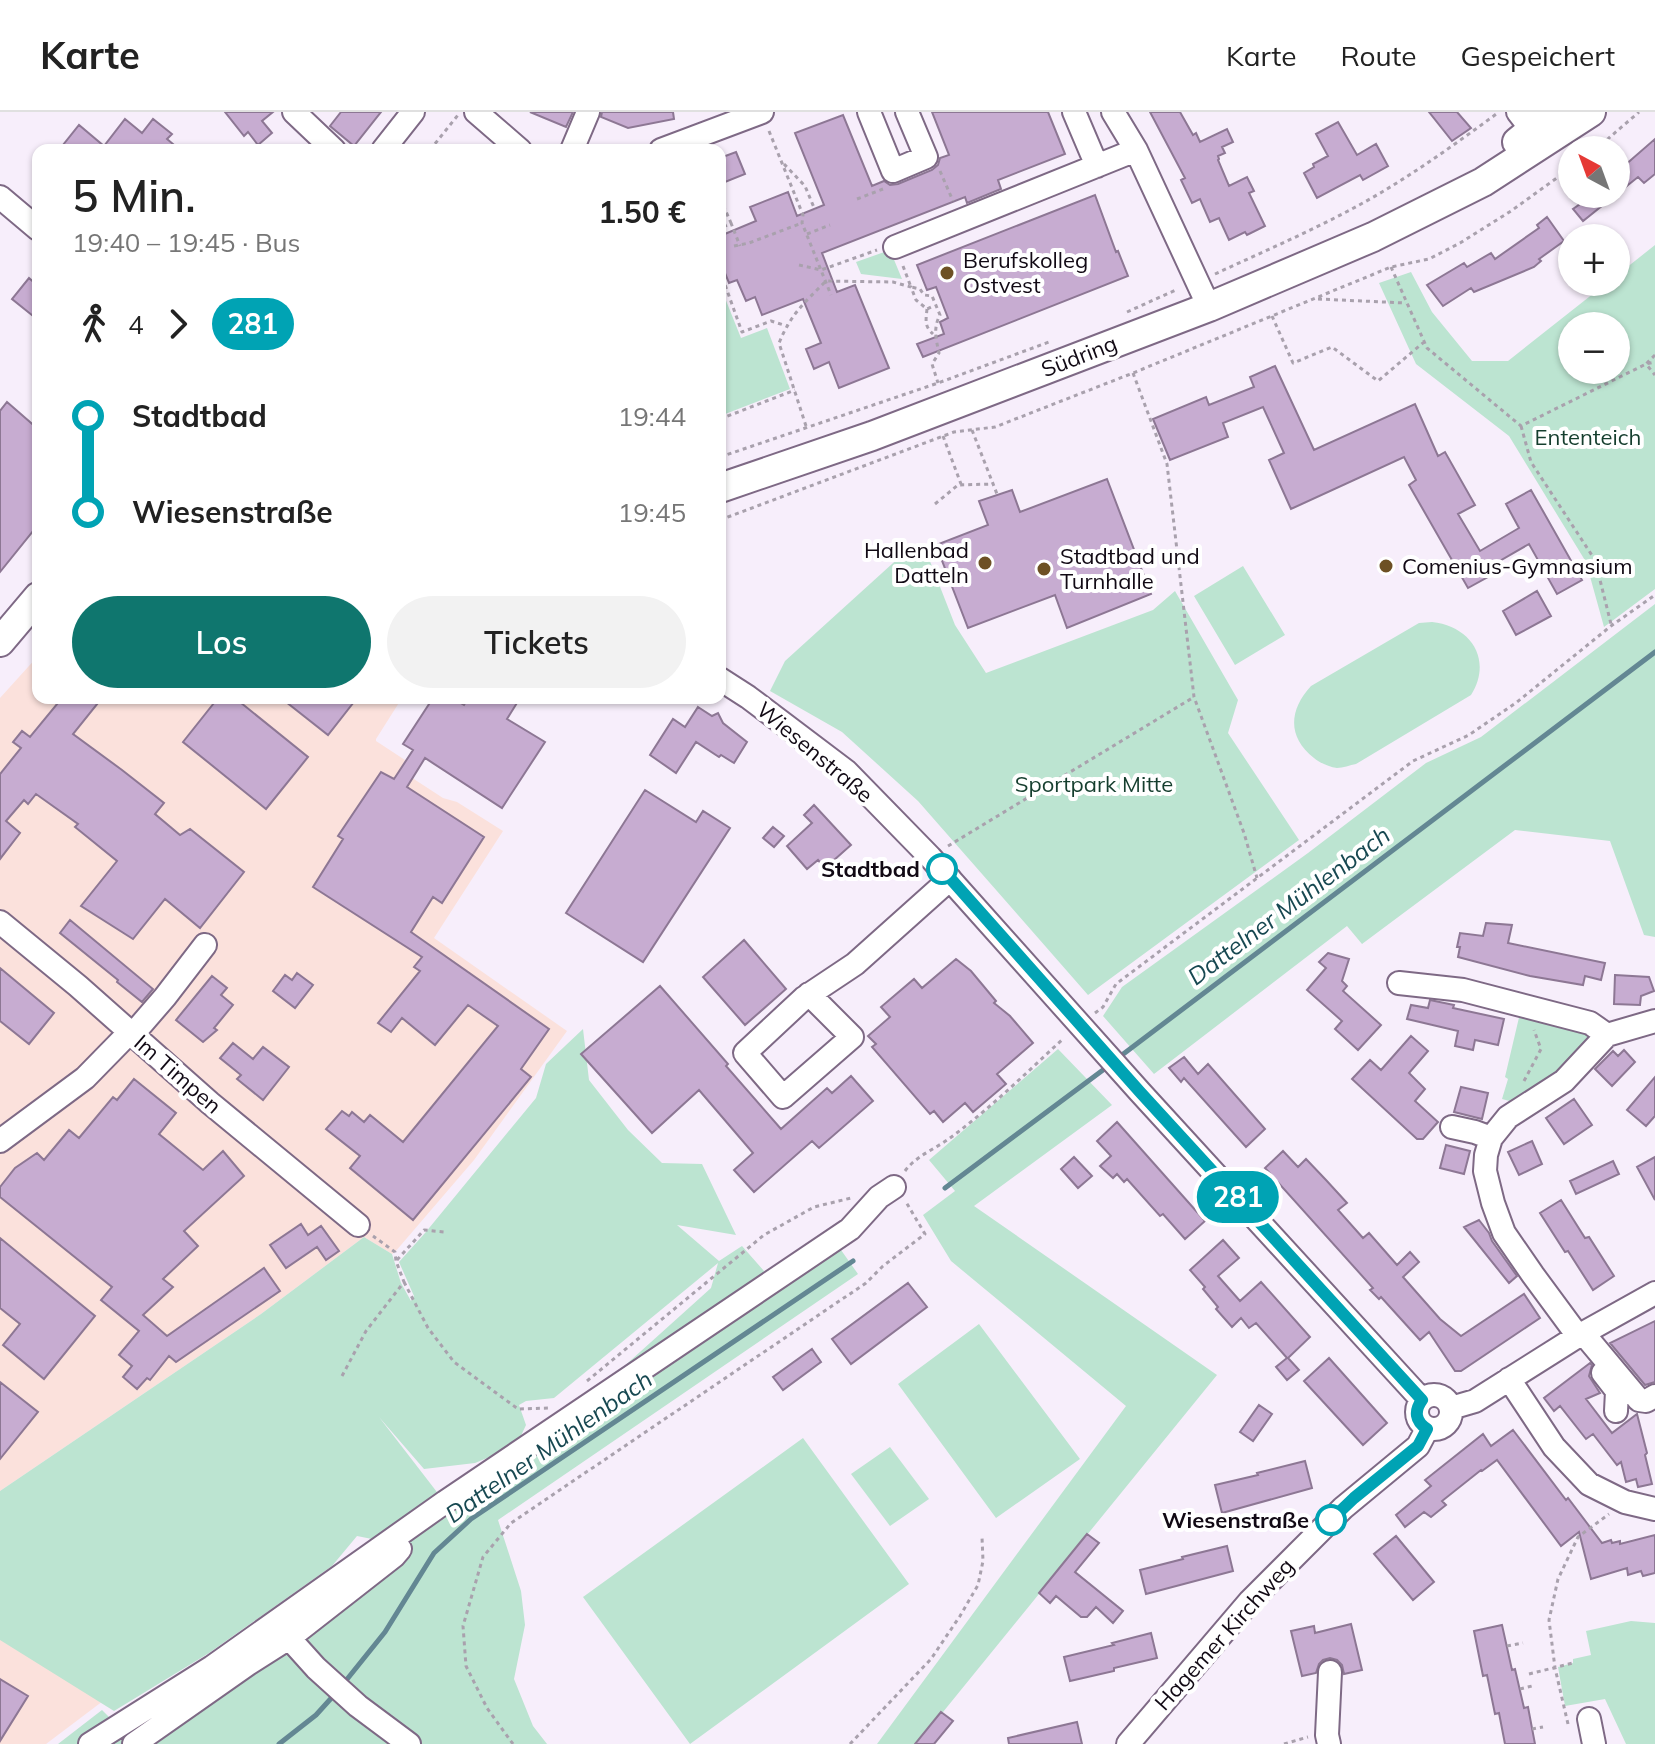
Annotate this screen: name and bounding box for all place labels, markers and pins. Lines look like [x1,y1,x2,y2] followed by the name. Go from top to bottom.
[963,246,1088,299] place label: Berufskolleg Ostvest
[938,264,956,282] marker: Berufskolleg Ostvest
[864,536,969,589] place label: Hallenbad Datteln
[1060,542,1200,595] place label: Stadtbad und Turnhalle
[1402,552,1633,580] place label: Comenius-Gymnasium
[976,554,994,572] marker: Hallenbad Datteln
[1377,557,1395,575] marker: Comenius-Gymnasium
[1035,560,1053,578] marker: Stadtbad und Turnhalle
[927,854,957,884] marker: Stadtbad
[821,855,920,883] place label: Stadtbad
[1316,1505,1346,1535] marker: Wiesenstraße
[1162,1506,1309,1534] place label: Wiesenstraße

